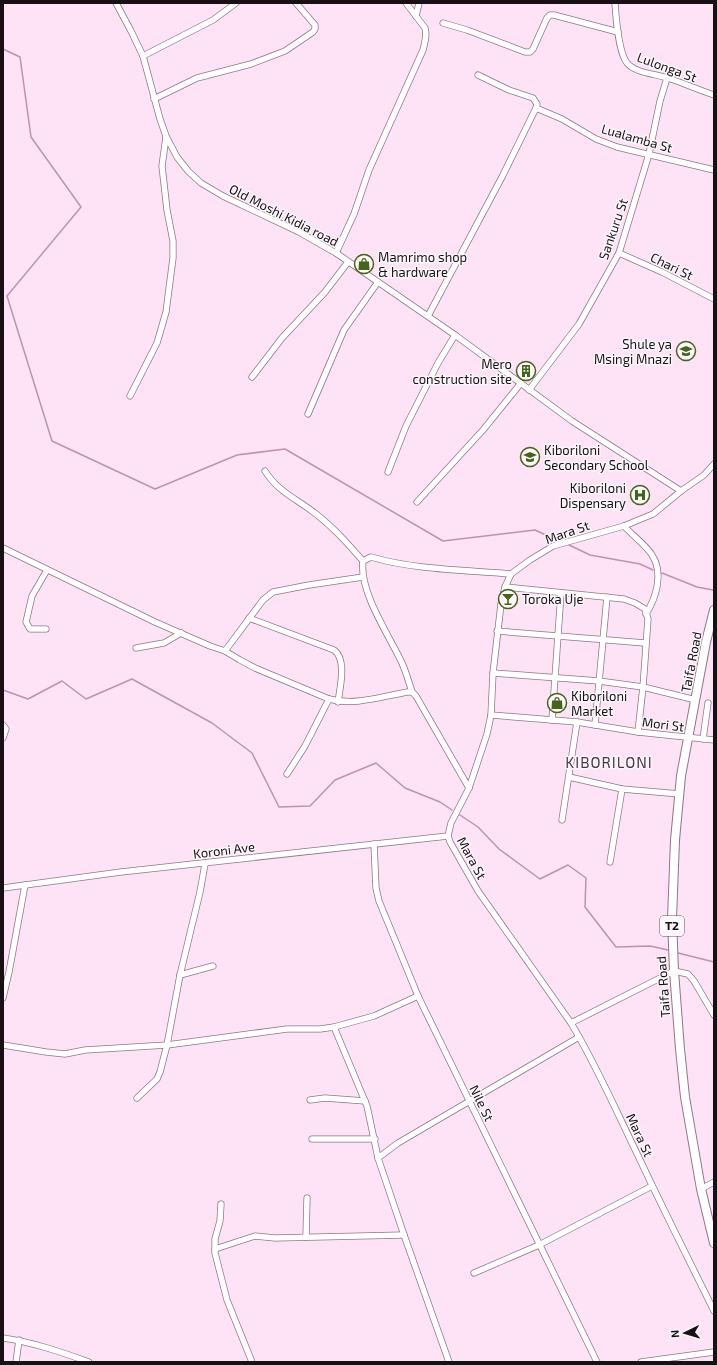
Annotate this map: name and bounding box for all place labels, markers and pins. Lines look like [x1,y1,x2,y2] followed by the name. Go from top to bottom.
[378,249,467,280] place label: Mamrimo shop & hardware
[353,253,375,275] shop icon: Mamrimo shop & hardware
[594,336,672,367] place label: Shule ya Msingi Mnazi
[675,340,697,362] school or university icon: Shule ya Msingi Mnazi
[412,356,512,387] place label: Mero construction site
[515,360,537,382] building icon: Mero construction site
[544,442,649,473] place label: Kiboriloni Secondary School
[519,446,541,468] school or university icon: Kiboriloni Secondary School
[560,480,626,511] place label: Kiboriloni Dispensary
[629,484,651,506] hospital icon: Kiboriloni Dispensary
[497,588,519,610] bar icon: Toroka Uje
[522,591,583,607] place label: Toroka Uje
[571,688,627,719] place label: Kiboriloni Market
[546,692,568,714] shop icon: Kiboriloni Market

